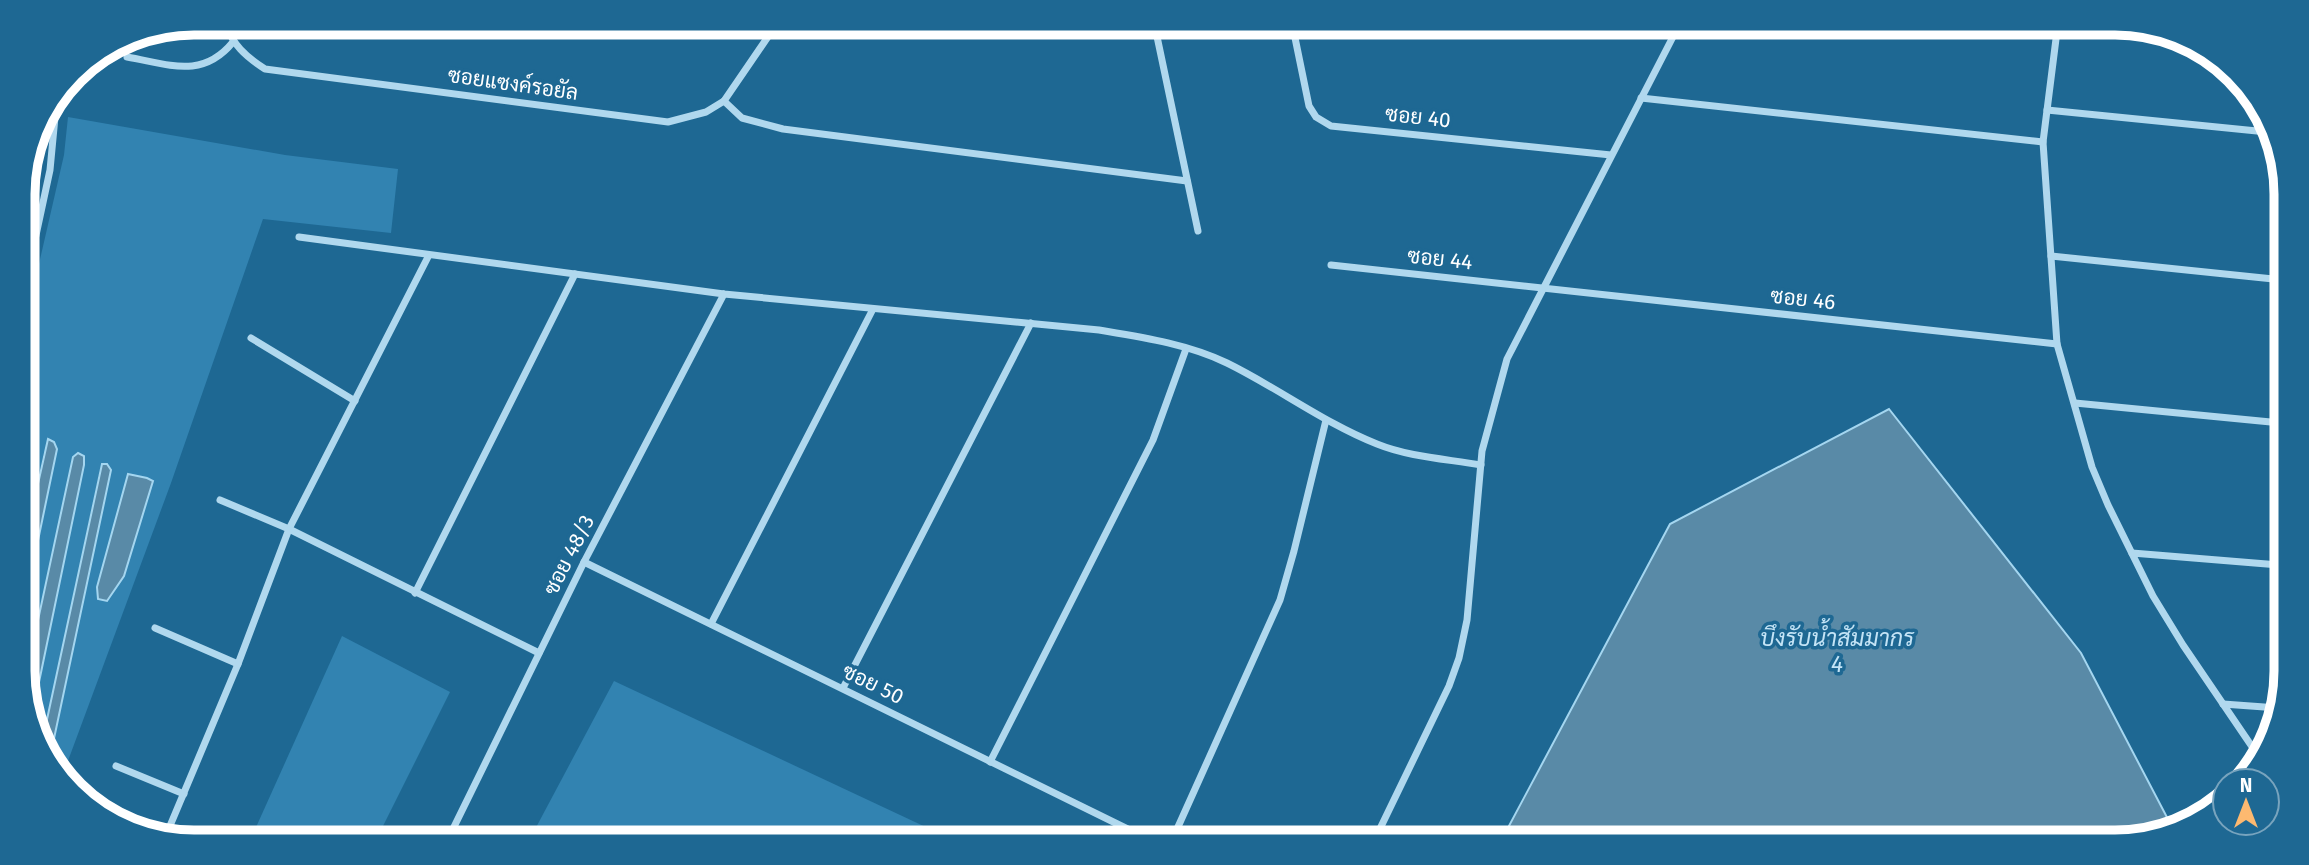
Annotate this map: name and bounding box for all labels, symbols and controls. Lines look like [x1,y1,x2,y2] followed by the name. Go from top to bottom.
[446,61,580,106] street label: ซอยแซงค์รอยัล
[1384,101,1452,133] street label: ซอย 40
[1406,243,1474,275] street label: ซอย 44
[1769,283,1837,315] street label: ซอย 46
[538,511,600,599] street label: ซอย 48/3
[1760,618,1915,678] water label: บึงรับน้ำสัมมากร 4
[838,658,908,710] street label: ซอย 50
[2211,767,2281,837] north arrow
[2240,774,2252,797] text: N

